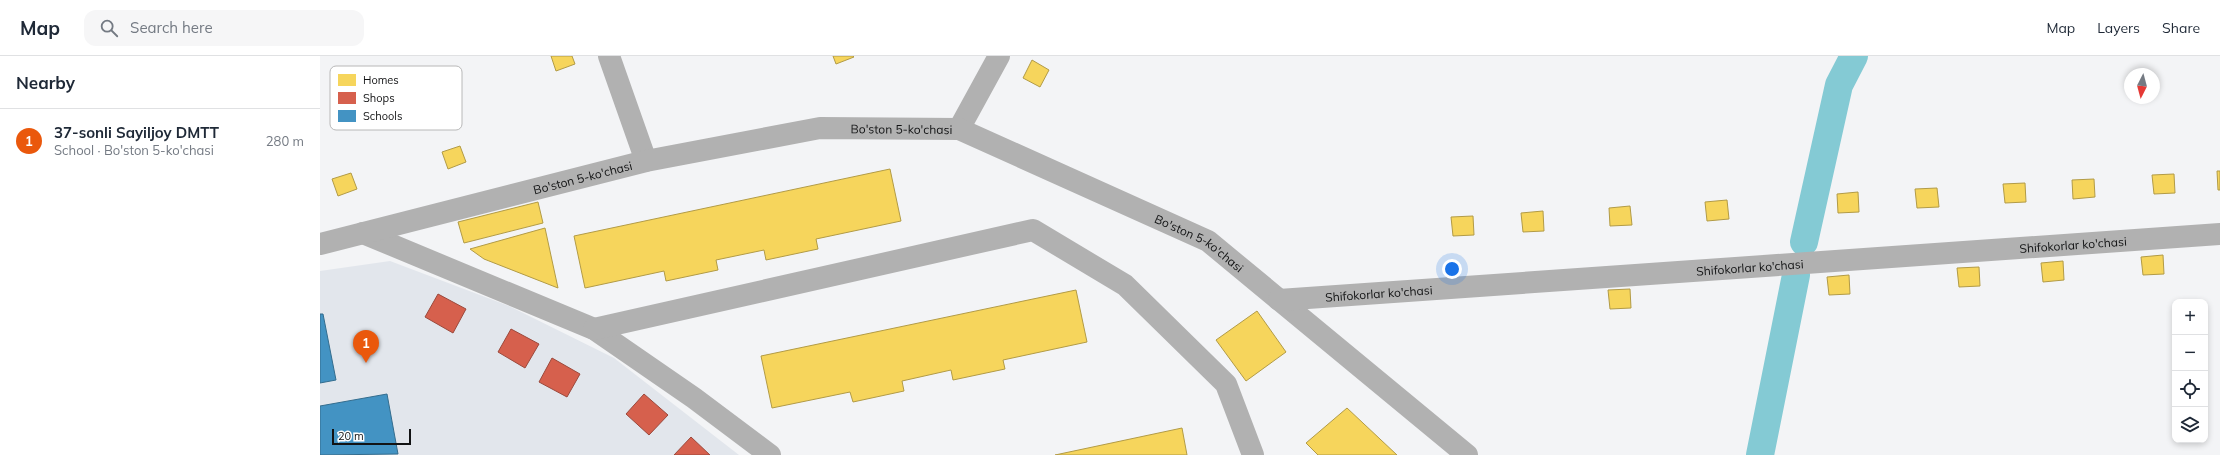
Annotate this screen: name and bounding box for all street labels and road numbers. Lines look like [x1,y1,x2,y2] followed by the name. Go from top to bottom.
[851,121,953,136] street label: Bo'ston 5-ko'chasi
[531,157,634,197] street label: Bo'ston 5-ko'chasi
[1153,211,1247,275] street label: Bo'ston 5-ko'chasi
[2019,233,2127,256] street label: Shifokorlar ko'chasi
[1696,256,1804,278] street label: Shifokorlar ko'chasi
[1325,282,1433,304] street label: Shifokorlar ko'chasi

